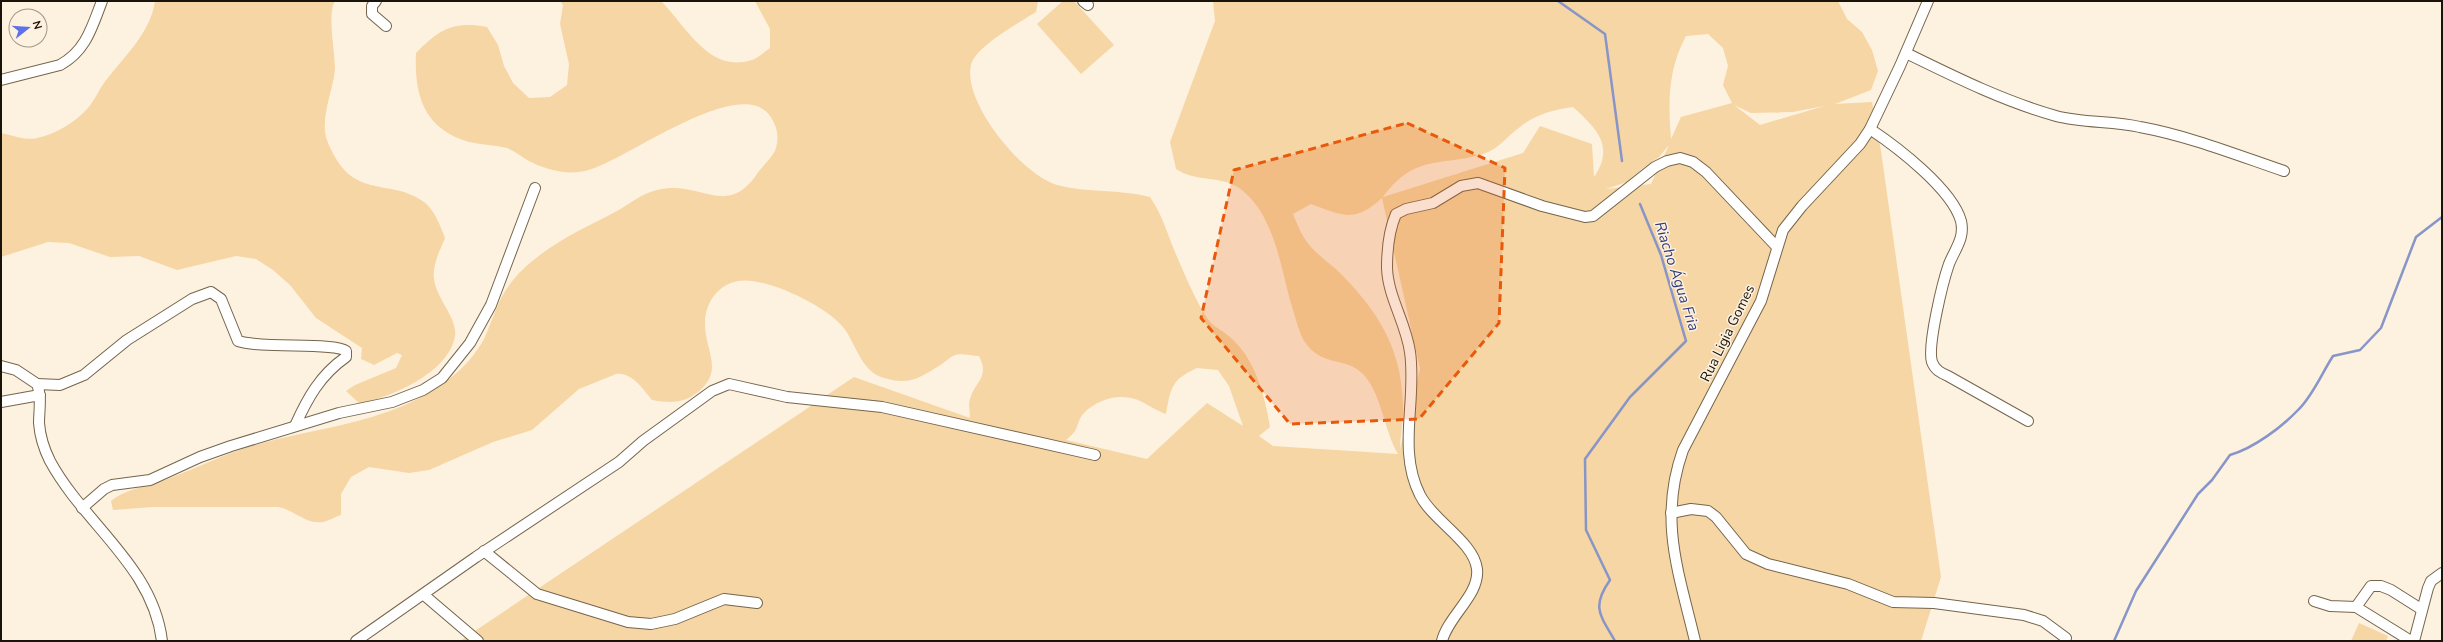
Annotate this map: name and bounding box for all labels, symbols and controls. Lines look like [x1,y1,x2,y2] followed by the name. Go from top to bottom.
[8,8,48,48] north arrow
[29,19,45,31] text: N
[1650,219,1704,333] water label: Riacho Água Fria
[1696,281,1759,385] street label: Rua Ligia Gomes

